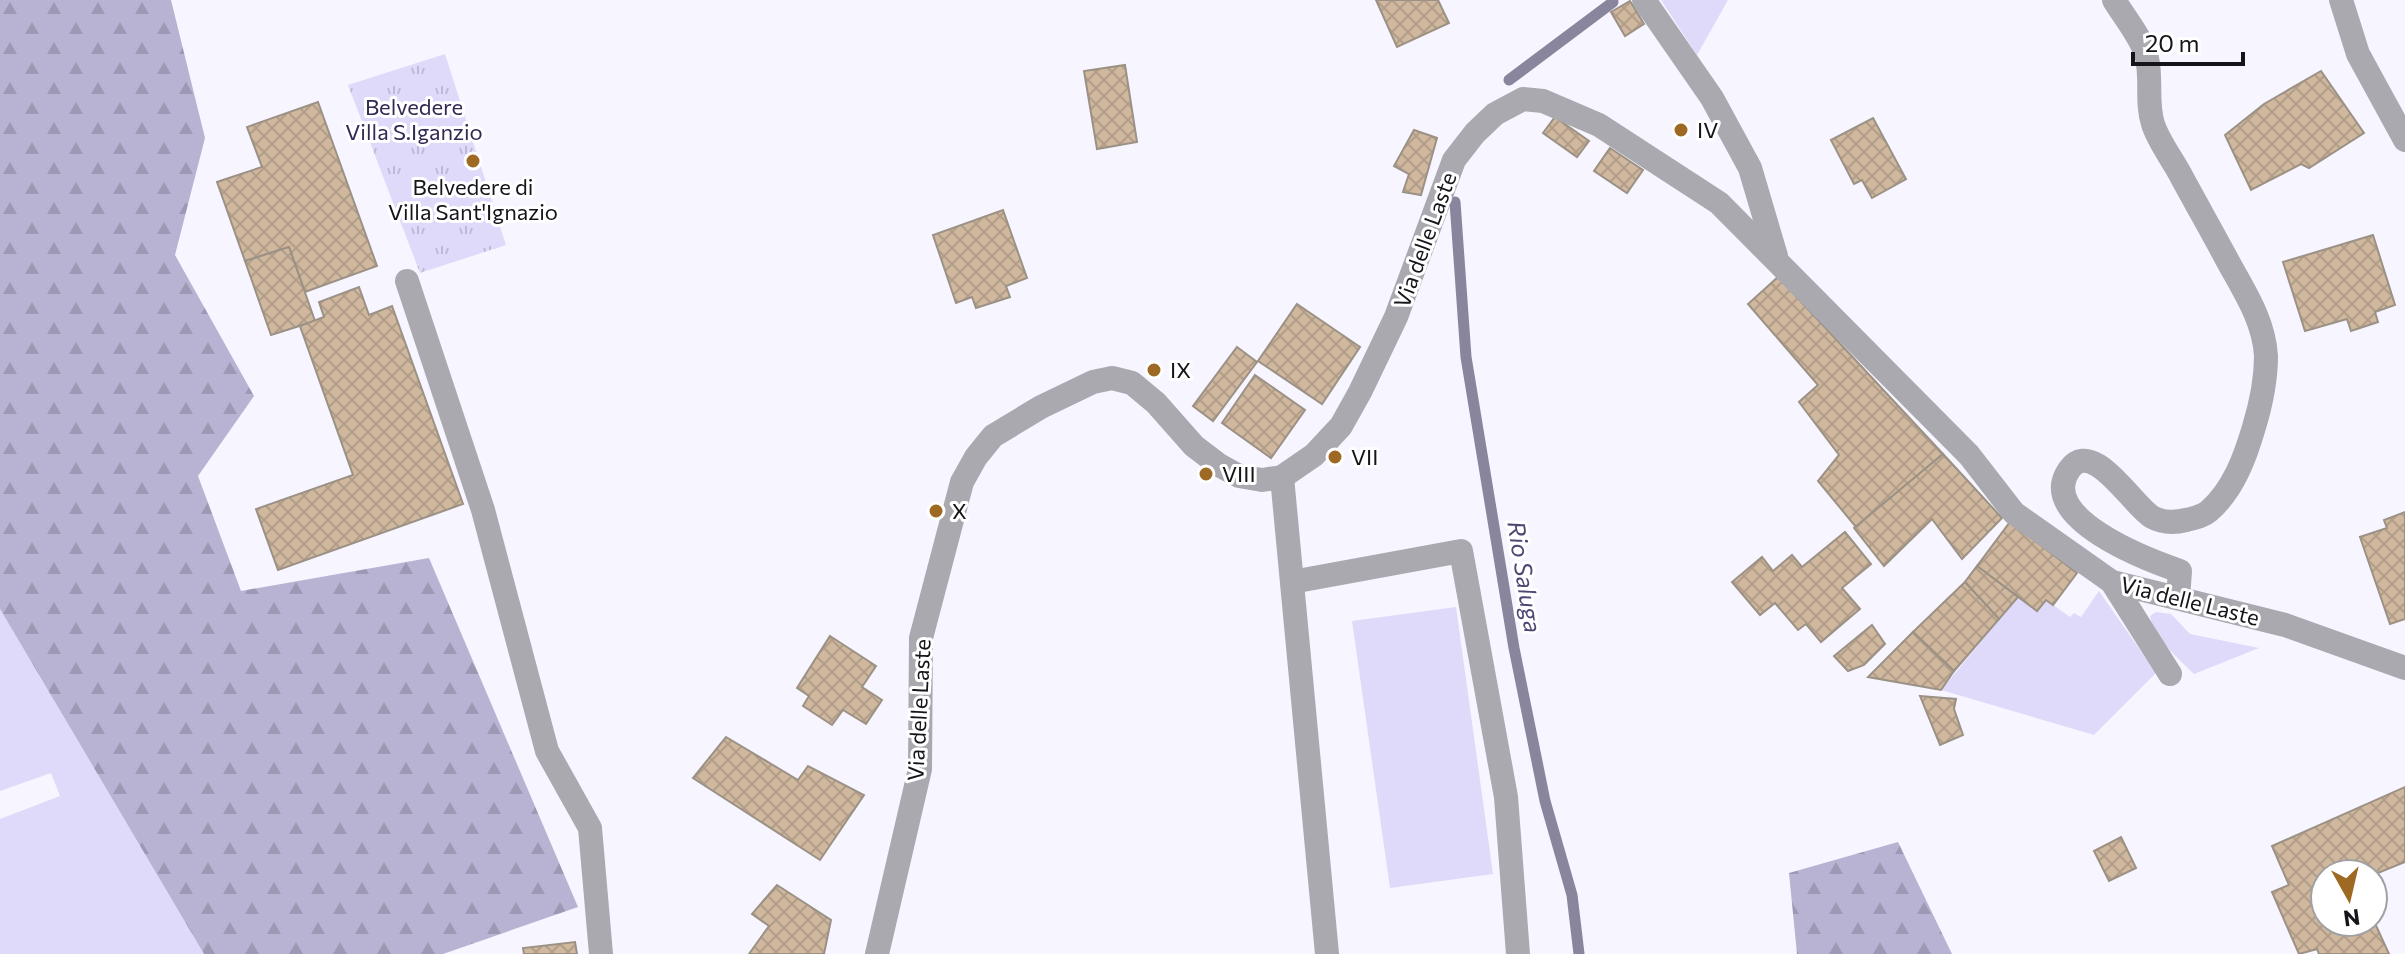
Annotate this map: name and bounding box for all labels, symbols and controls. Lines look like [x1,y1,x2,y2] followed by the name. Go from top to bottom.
[2133,16,2243,66] scale bar
[2145,28,2199,57] text: 20 m
[345,93,483,145] park label: Belvedere Villa S.Iganzio
[1697,116,1718,143] place label: IV
[1672,121,1690,139] marker: IV
[464,152,482,170] marker: Belvedere di Villa Sant'Ignazio
[1388,168,1462,311] street label: Via delle Laste
[388,173,558,225] place label: Belvedere di Villa Sant'Ignazio
[1170,356,1191,383] place label: IX
[1145,361,1163,379] marker: IX
[1351,443,1378,470] place label: VII
[1326,448,1344,466] marker: VII
[1222,460,1256,487] place label: VIII
[1197,465,1215,483] marker: VIII
[952,497,967,524] place label: X
[927,502,945,520] marker: X
[1502,519,1549,635] water label: Rio Saluga
[2118,570,2262,631] street label: Via delle Laste
[901,638,936,782] street label: Via delle Laste
[2309,858,2389,938] north arrow
[2342,904,2362,933] text: N

